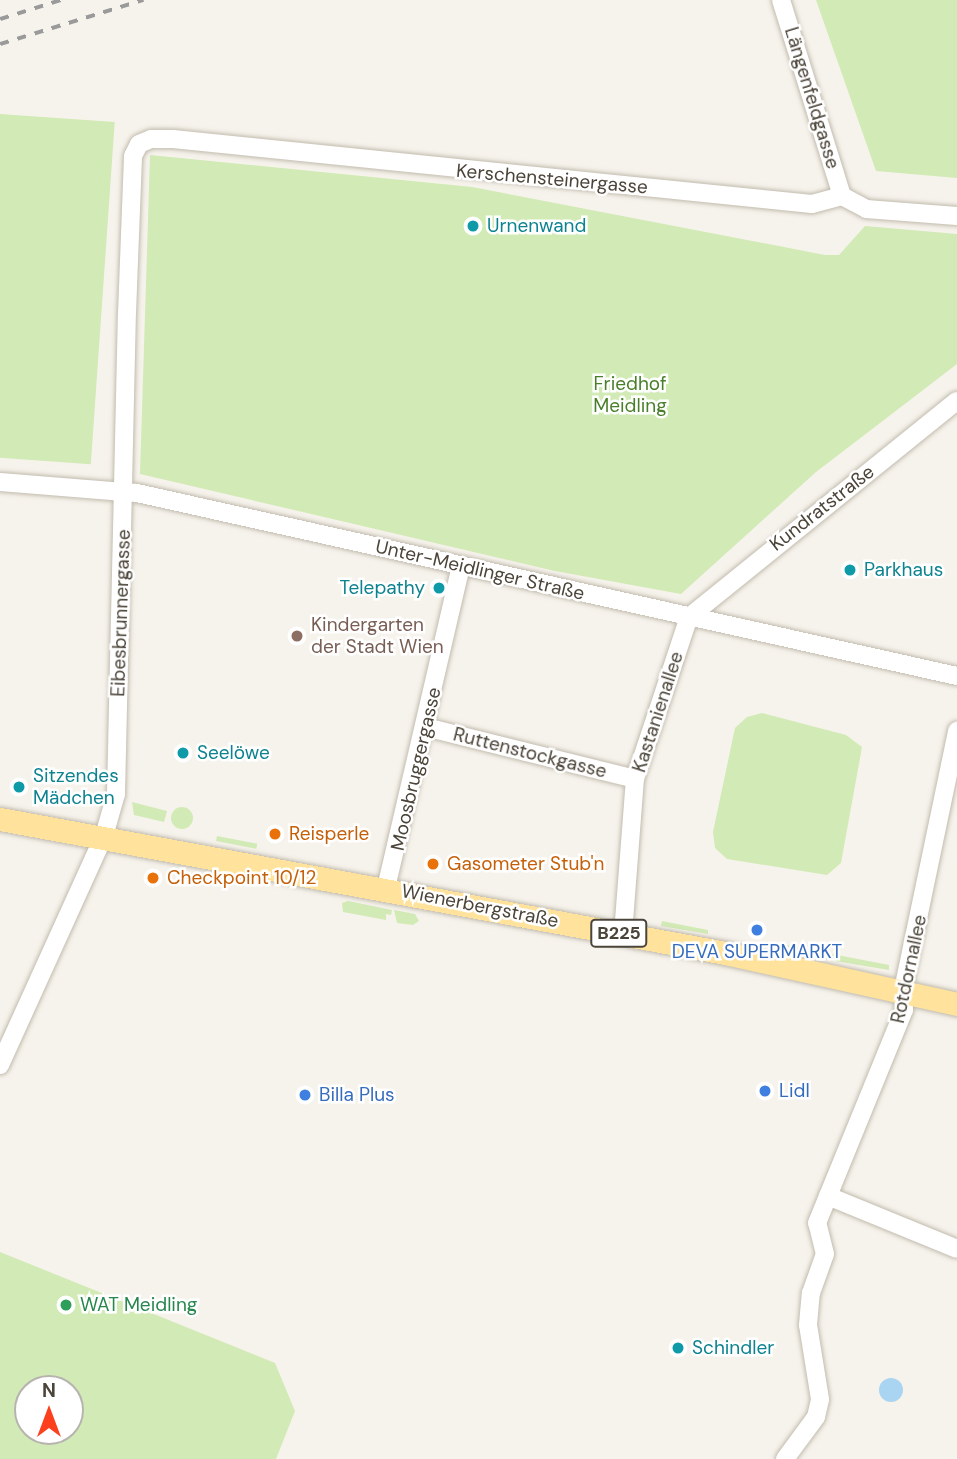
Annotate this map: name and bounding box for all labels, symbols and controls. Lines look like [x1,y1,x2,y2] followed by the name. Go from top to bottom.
[780,24,844,172] street label: Längenfeldgasse
[455,159,649,199] street label: Kerschensteinergasse
[487,215,586,237] place label: Urnenwand
[465,218,481,234] marker: Urnenwand
[593,373,667,417] park label: Friedhof Meidling
[765,460,879,556] street label: Kundratstraße
[107,529,135,697] street label: Eibesbrunnergasse
[373,535,587,605] street label: Unter-Meidlinger Straße
[864,559,943,581] place label: Parkhaus
[842,562,858,578] marker: Parkhaus
[340,577,425,599] place label: Telepathy
[431,580,447,596] marker: Telepathy
[311,614,444,658] place label: Kindergarten der Stadt Wien
[289,628,305,644] marker: Kindergarten der Stadt Wien
[628,649,688,775] street label: Kastanienallee
[386,685,446,853] street label: Moosbruggergasse
[451,723,609,783] street label: Ruttenstockgasse
[197,742,270,764] place label: Seelöwe
[175,745,191,761] marker: Seelöwe
[33,765,119,809] place label: Sitzendes Mädchen
[11,779,27,795] marker: Sitzendes Mädchen
[289,823,369,845] place label: Reisperle
[267,826,283,842] marker: Reisperle
[447,853,604,875] place label: Gasometer Stub'n
[425,856,441,872] marker: Gasometer Stub'n
[167,867,316,889] place label: Checkpoint 10/12
[145,870,161,886] marker: Checkpoint 10/12
[400,880,560,932] street label: Wienerbergstraße
[886,913,932,1025] street label: Rotdornallee
[589,918,649,948] road number: B225
[749,922,765,938] marker: DEVA SUPERMARKT
[672,941,842,963] place label: DEVA SUPERMARKT
[779,1080,810,1102] place label: Lidl
[757,1083,773,1099] marker: Lidl
[319,1084,395,1106] place label: Billa Plus
[297,1087,313,1103] marker: Billa Plus
[80,1294,197,1316] place label: WAT Meidling
[58,1297,74,1313] marker: WAT Meidling
[692,1337,774,1359] place label: Schindler
[670,1340,686,1356] marker: Schindler
[14,1375,84,1445] north arrow
[42,1378,56,1403] text: N

